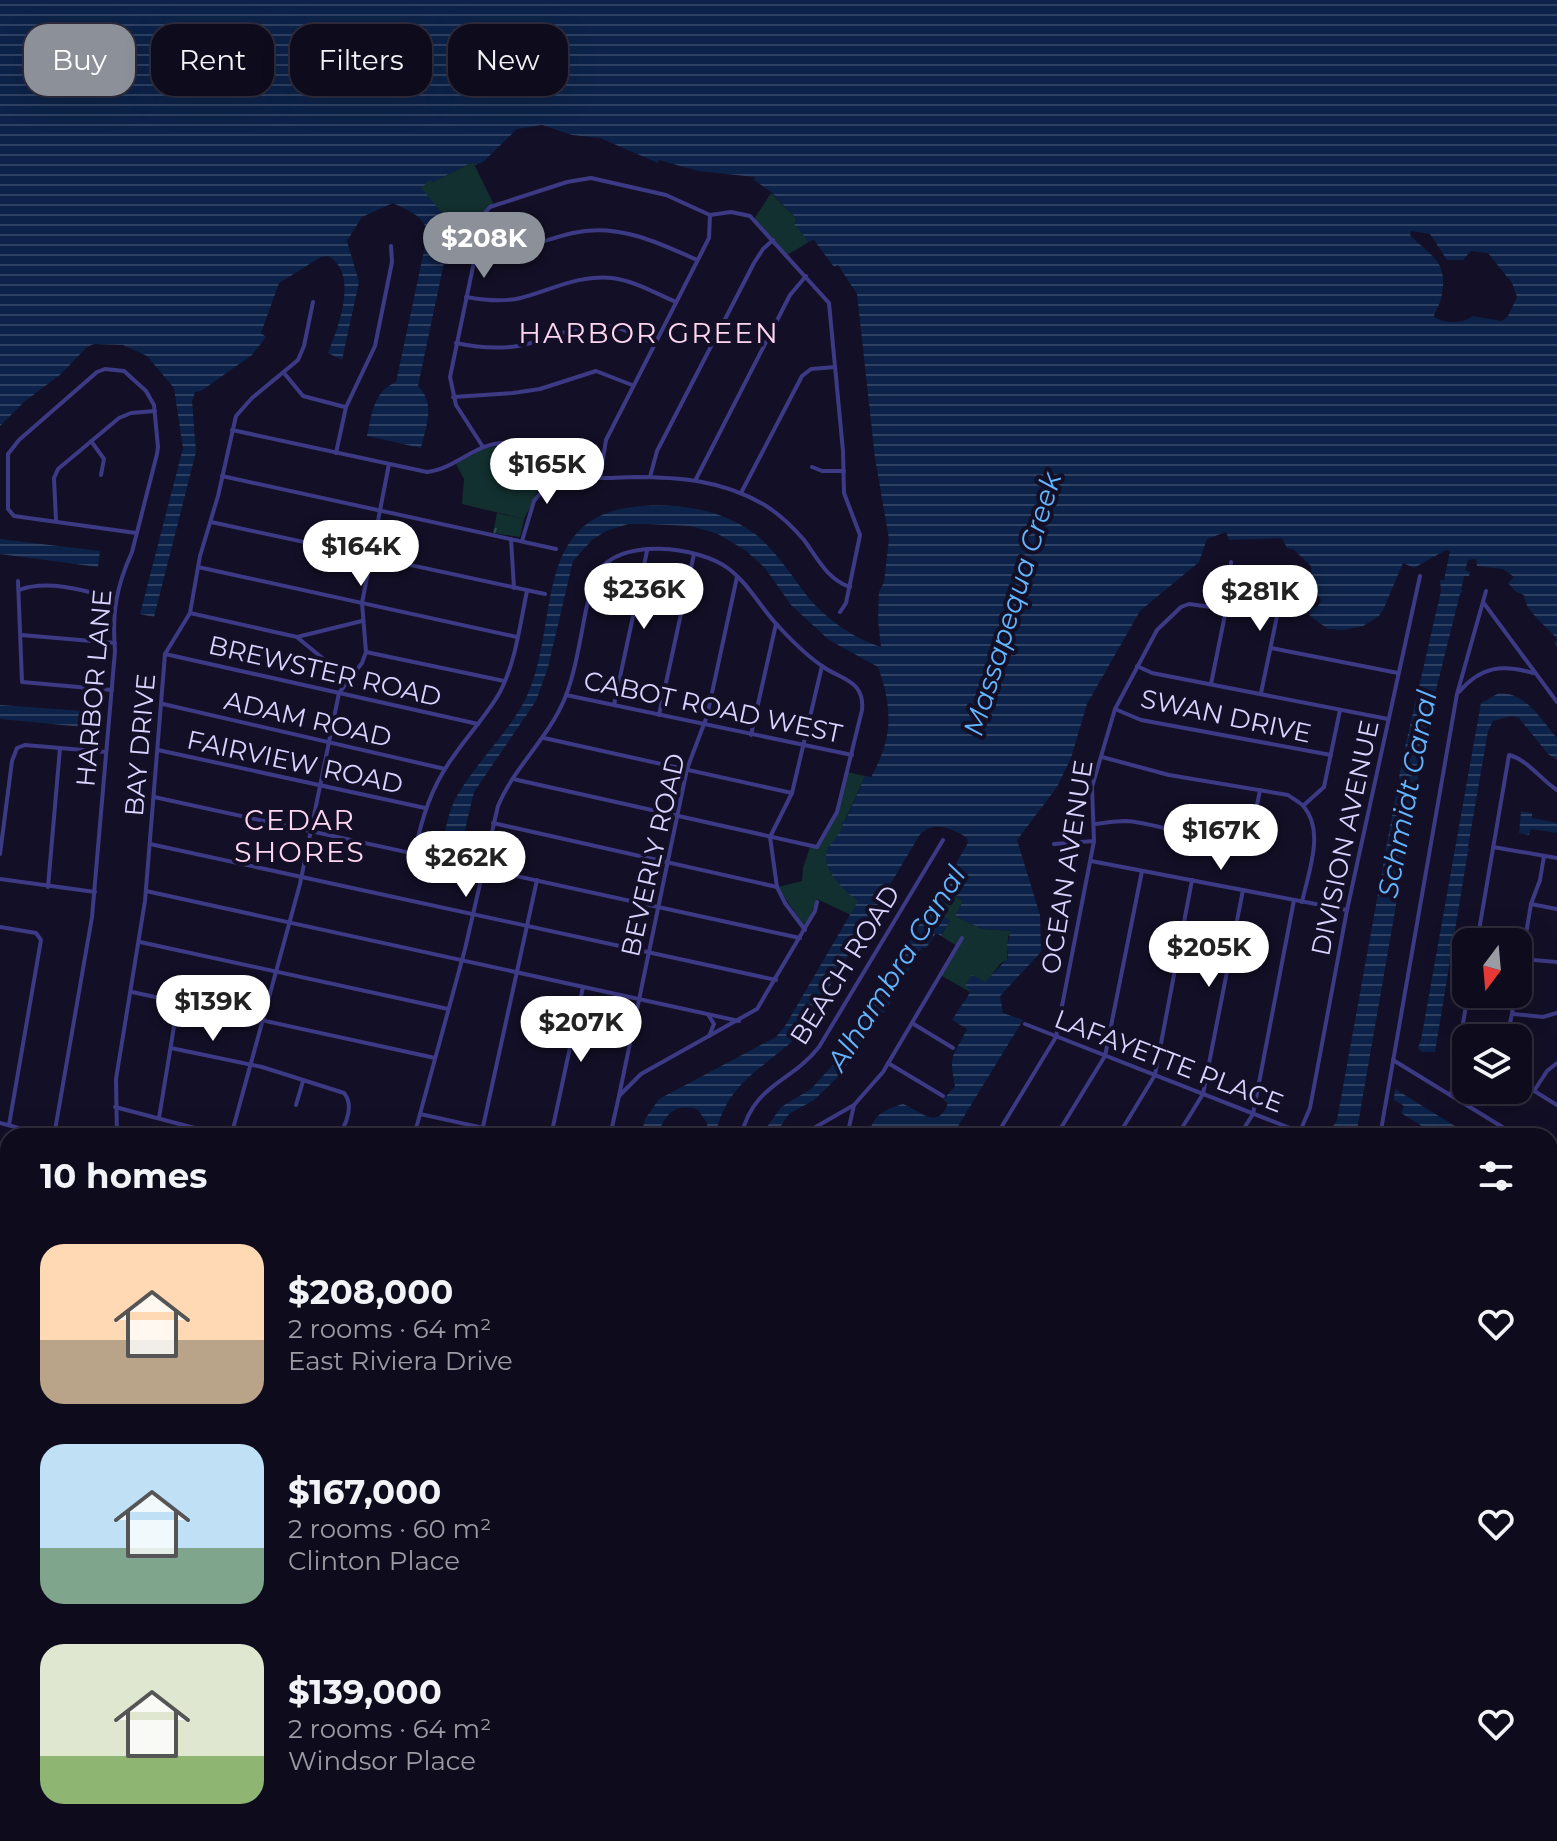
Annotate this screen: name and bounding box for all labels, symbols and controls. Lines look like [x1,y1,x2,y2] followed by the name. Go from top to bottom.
[24,24,135,96] chip: Buy
[151,24,274,96] chip: Rent
[290,24,432,96] chip: Filters
[448,24,568,96] chip: New
[428,212,540,280] pin: $208K
[441,222,527,254] text: $208K
[518,316,780,350] district label: HARBOR GREEN
[491,438,603,506] pin: $165K
[508,448,586,480] text: $165K
[956,467,1069,740] water label: Massapequa Creek
[305,520,417,588] pin: $164K
[321,530,401,562] text: $164K
[588,563,700,631] pin: $236K
[1204,565,1316,633] pin: $281K
[602,573,686,605] text: $236K
[1221,575,1299,607] text: $281K
[69,588,119,788] street label: HARBOR LANE
[205,629,445,713] street label: BREWSTER ROAD
[581,664,845,750] street label: CABOT ROAD WEST
[118,672,162,818] street label: BAY DRIVE
[1138,682,1314,750] street label: SWAN DRIVE
[221,684,395,754] street label: ADAM ROAD
[1370,687,1444,901] water label: Schmidt Canal
[1304,717,1386,959] street label: DIVISION AVENUE
[184,723,406,801] street label: FAIRVIEW ROAD
[614,750,692,960] street label: BEVERLY ROAD
[1034,758,1100,976] street label: OCEAN AVENUE
[234,803,366,869] district label: CEDAR SHORES
[1165,804,1277,872] pin: $167K
[1182,814,1260,846] text: $167K
[410,831,522,899] pin: $262K
[424,841,508,873] text: $262K
[818,859,973,1078] water label: Alhambra Canal
[783,879,907,1051] street label: BEACH ROAD
[1153,921,1265,989] pin: $205K
[1452,928,1532,1008] north arrow
[1452,928,1532,1104] map controls
[1167,931,1251,963] text: $205K
[157,975,269,1043] pin: $139K
[174,985,252,1017] text: $139K
[525,996,637,1064] pin: $207K
[1050,1003,1288,1119] street label: LAFAYETTE PLACE
[539,1006,623,1038] text: $207K
[1452,1024,1532,1104] button: layers
[1474,1154,1518,1198] icon: filters
[40,1155,207,1197] text: 10 homes
[288,1271,453,1313] text: $208,000
[104,1276,200,1372] icon: home
[1474,1302,1518,1346] icon: heart
[288,1313,491,1345] text: 2 rooms · 64 m²
[288,1345,513,1377] text: East Riviera Drive
[288,1471,441,1513] text: $167,000
[104,1476,200,1572] icon: home
[1474,1502,1518,1546] icon: heart
[288,1513,491,1545] text: 2 rooms · 60 m²
[288,1545,460,1577] text: Clinton Place
[288,1671,442,1713] text: $139,000
[104,1676,200,1772] icon: home
[1474,1702,1518,1746] icon: heart
[288,1713,491,1745] text: 2 rooms · 64 m²
[288,1745,476,1777] text: Windsor Place

